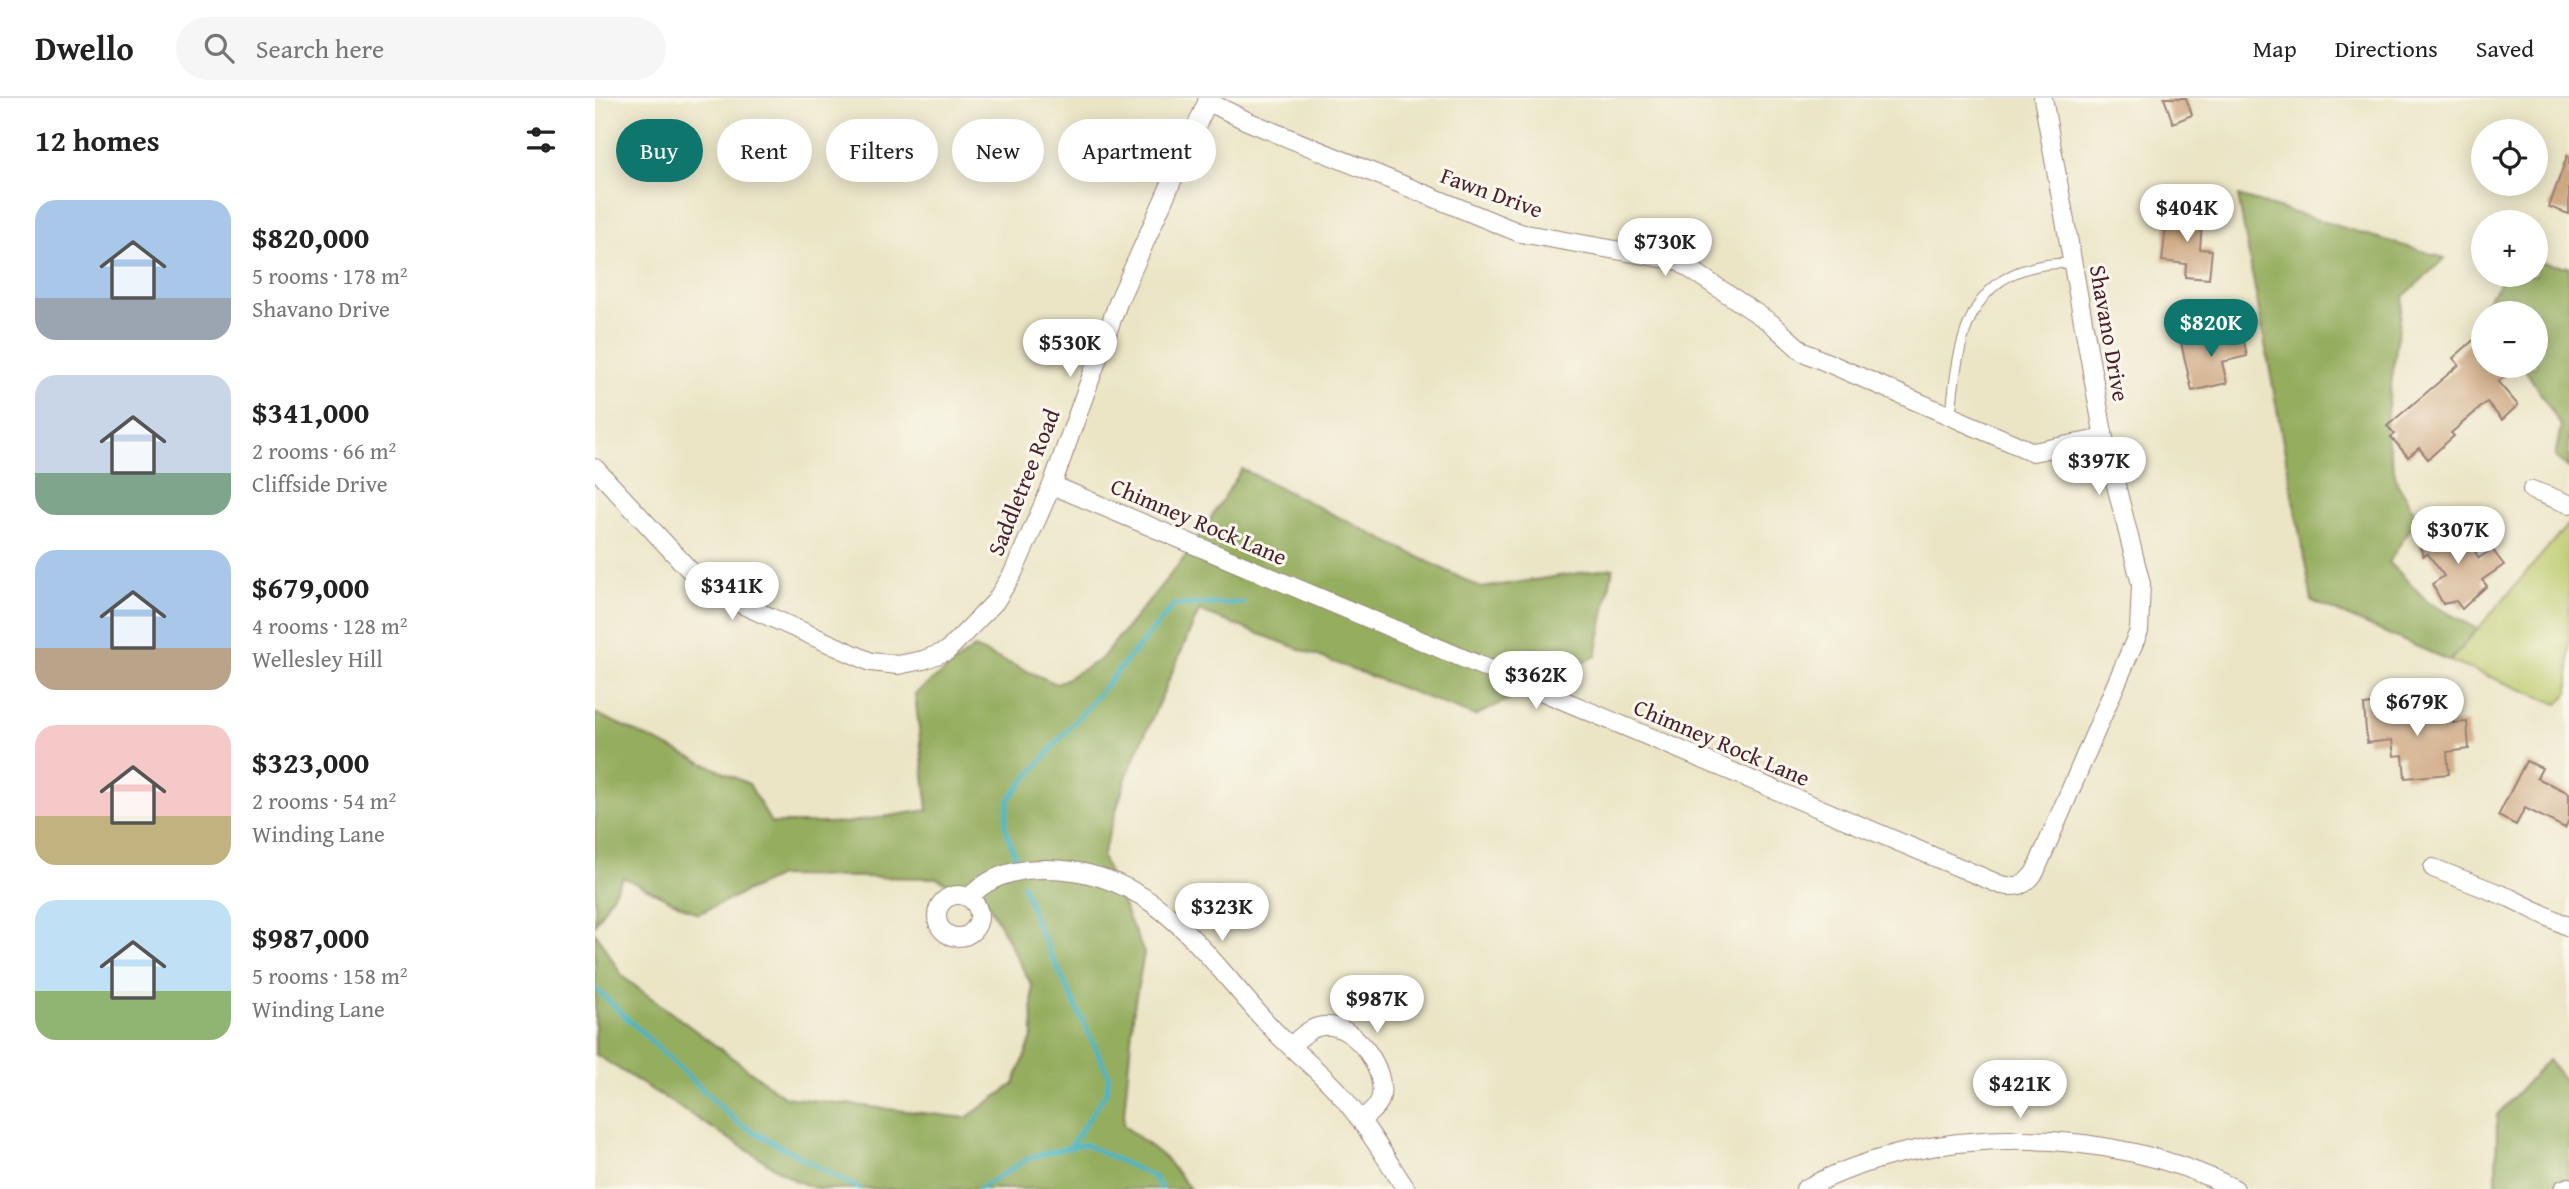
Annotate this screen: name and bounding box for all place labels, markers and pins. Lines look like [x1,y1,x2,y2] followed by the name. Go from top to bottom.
[2138,184,2236,244] pin: $404K
[1616,218,1714,278] pin: $730K
[2162,300,2260,359] pin: $820K
[1021,320,1119,379] pin: $530K
[2050,438,2148,497] pin: $397K
[2409,506,2507,566] pin: $307K
[683,562,781,622] pin: $341K
[1487,652,1585,711] pin: $362K
[2368,678,2466,738] pin: $679K
[1173,884,1271,943] pin: $323K
[1328,976,1426,1035] pin: $987K
[1971,1060,2069,1120] pin: $421K

